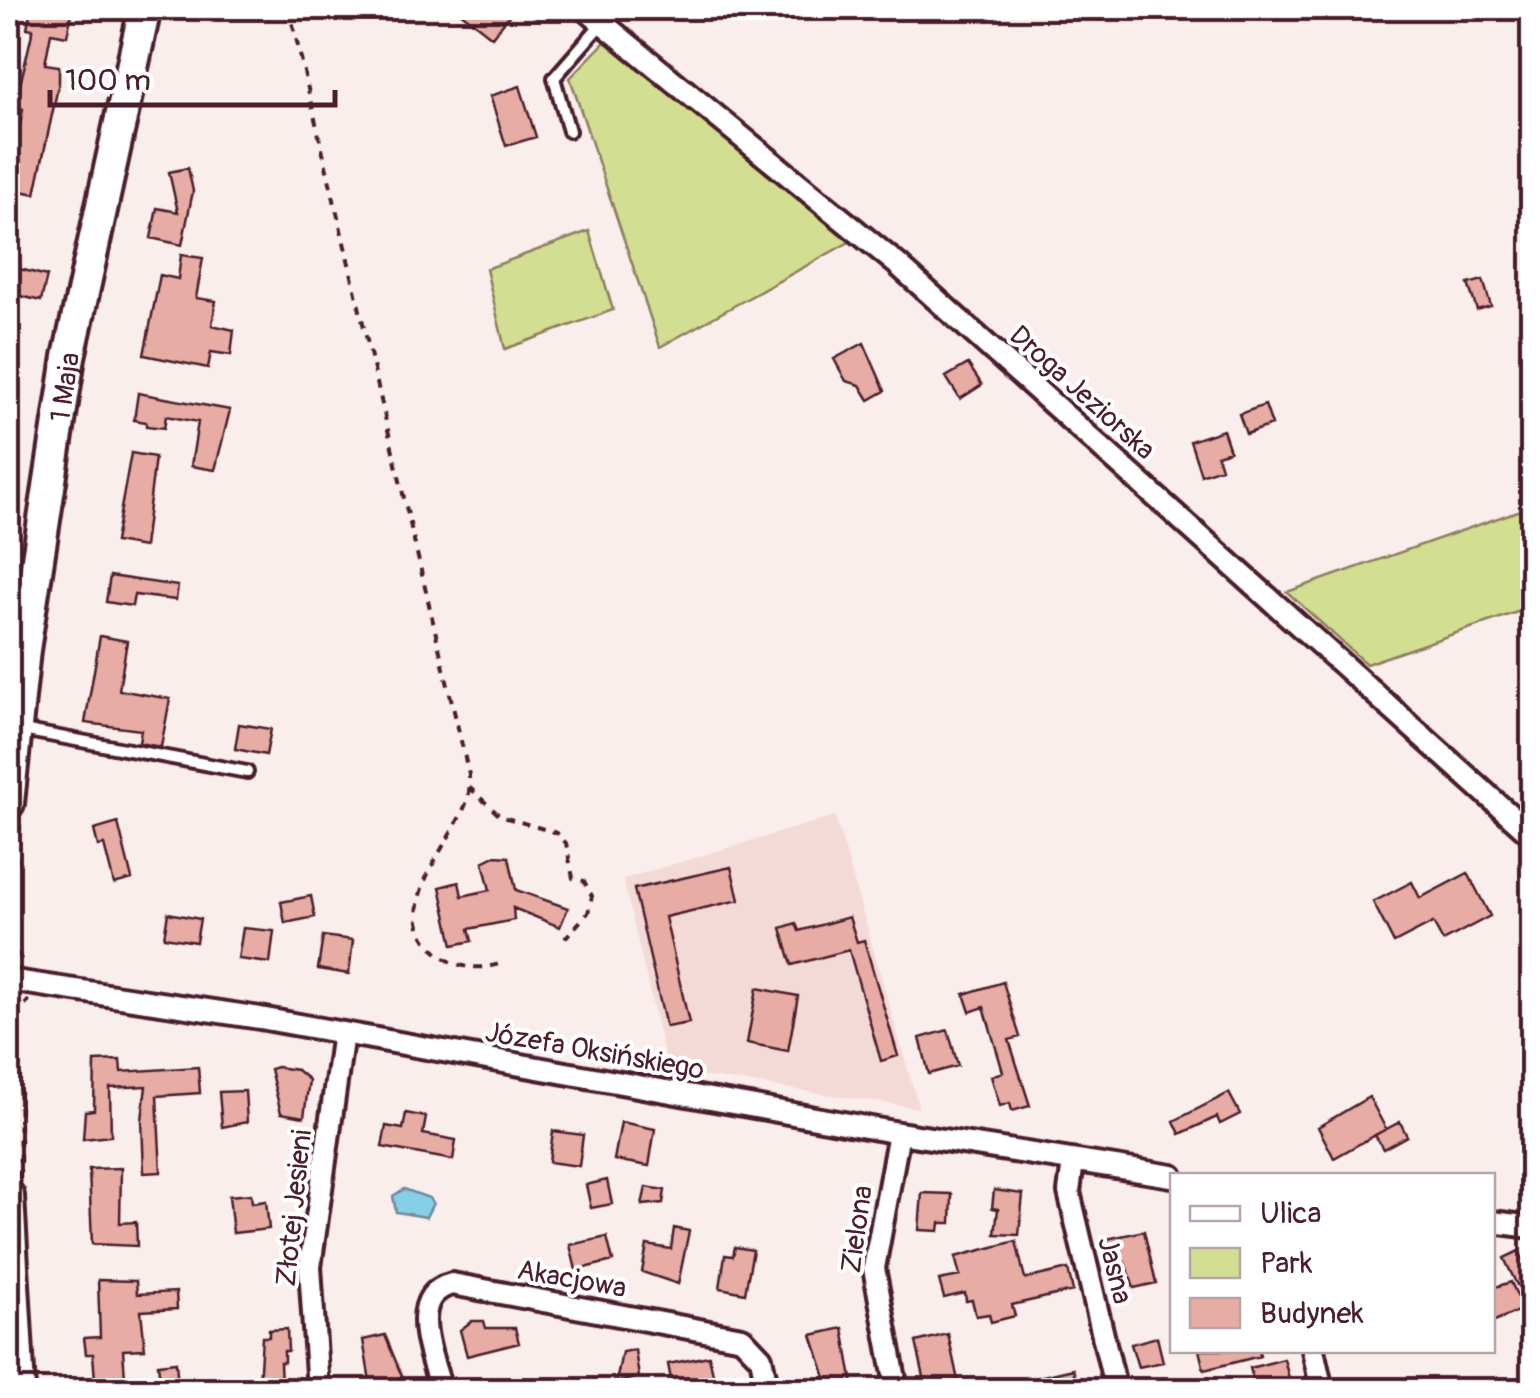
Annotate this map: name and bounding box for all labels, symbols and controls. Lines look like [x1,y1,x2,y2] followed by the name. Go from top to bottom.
[50,45,335,107] scale bar
[65,62,151,99] text: 100 m
[1002,318,1162,468] street label: Droga Jeziorska
[43,350,88,424] street label: 1 Maja
[483,1015,707,1088] street label: Józefa Oksińskiego
[269,1128,320,1288] street label: Złotej Jesieni
[1170,1173,1495,1353] legend
[834,1183,881,1275] street label: Zielona
[1260,1195,1322,1232] text: Ulica
[1089,1233,1140,1308] street label: Jasna
[1260,1245,1313,1282] text: Park
[514,1253,629,1306] street label: Akacjowa
[1260,1295,1364,1332] text: Budynek

